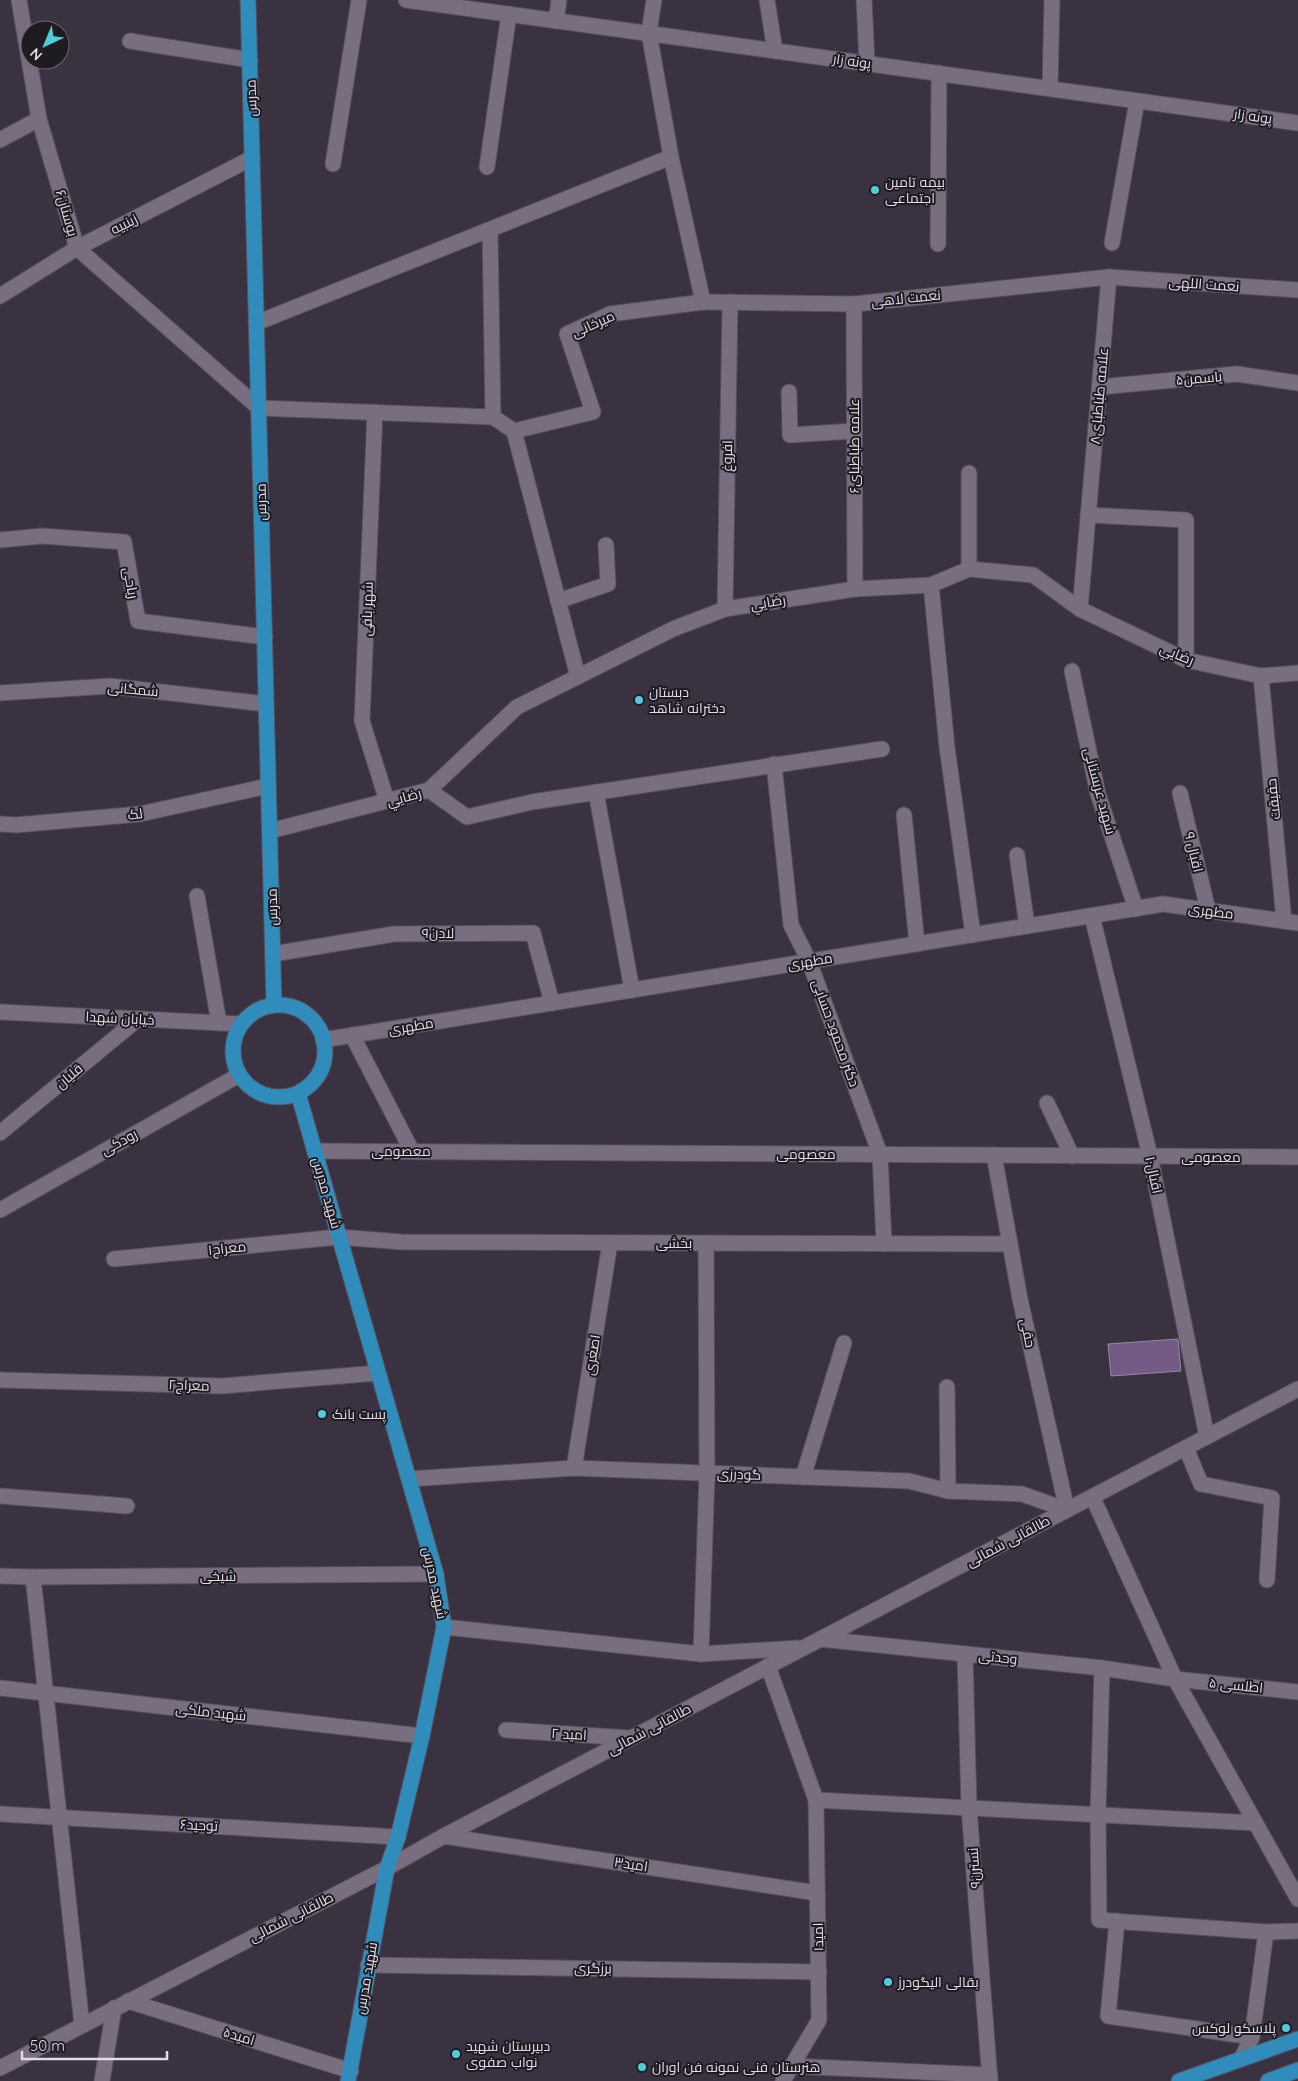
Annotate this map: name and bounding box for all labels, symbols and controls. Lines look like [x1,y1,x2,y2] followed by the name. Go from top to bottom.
[20,20,70,70] north arrow
[26,44,46,64] text: N
[830,49,873,74] street label: پونه زار
[241,79,261,117] street label: مدرس
[1231,104,1274,129] street label: پونه زار
[885,173,945,207] place label: بیمه تامین اجتماعی
[869,184,881,196] marker: بیمه تامین اجتماعی
[52,188,82,238] street label: بوستان۶
[107,210,141,238] street label: زینبیه
[1168,273,1240,295] street label: نعمت اللهی
[870,285,942,311] street label: نعمت لاهی
[569,307,617,341] street label: میرخانی
[1086,347,1112,445] street label: علامه طباطبای۸
[1175,367,1223,389] street label: یاسمن۵
[845,398,863,494] street label: علامه طباطبای۶
[718,440,736,472] street label: افروغ
[252,483,270,521] street label: مدرس
[119,566,143,600] street label: ریاحی
[357,581,377,637] street label: شهر بافی
[749,590,787,617] street label: رضایي
[1156,639,1197,672] street label: رضایي
[107,678,159,700] street label: شمگانی
[649,683,726,717] place label: دبستان دخترانه شاهد
[633,694,645,706] marker: دبستان دخترانه شاهد
[1080,746,1120,836] street label: شهید عربستانی
[1262,778,1284,820] street label: حقیقت
[385,784,424,813] street label: رضایي
[126,804,144,824] street label: لک
[1181,830,1207,874] street label: اقبال ۹
[263,888,281,926] street label: مدرس
[1187,899,1235,923] street label: مطهری
[422,924,454,942] street label: لادن۹
[786,949,834,973] street label: مطهری
[808,977,864,1089] street label: دکتر محمود حسابی
[85,1007,155,1029] street label: خیابان شهدا
[387,1014,435,1038] street label: مطهری
[52,1059,86,1093] street label: قلیان
[97,1125,141,1159] street label: رودکی
[371,1142,431,1160] street label: معصومی
[776,1145,836,1163] street label: معصومی
[1181,1148,1241,1166] street label: معصومی
[308,1155,346,1231] street label: شهید مدرس
[1141,1155,1167,1195] street label: اقبال۱۰
[656,1234,692,1252] street label: بخشی
[207,1237,247,1259] street label: معراج۱
[1016,1317,1040,1349] street label: حقی
[580,1333,604,1377] street label: اصغری
[168,1375,210,1395] street label: معراج۲
[332,1405,386,1424] place label: پست بانک
[316,1408,328,1420] marker: پست بانک
[717,1464,761,1484] street label: گودرزی
[963,1511,1053,1571] street label: طالقانی شمالی
[419,1545,451,1621] street label: شهید مدرس
[200,1567,236,1585] street label: شیخی
[978,1646,1018,1668] street label: وحدتی
[1208,1673,1264,1697] street label: اطلسی ۵
[175,1699,247,1725] street label: شهید ملکی
[604,1699,694,1759] street label: طالقانی شمالی
[551,1724,587,1744] street label: امید ۲
[180,1815,219,1835] street label: توحید۶
[964,1847,984,1889] street label: نسترن۹
[613,1852,649,1876] street label: امید۳
[246,1888,336,1946] street label: طالقانی شمالی
[809,1922,827,1952] street label: امید۱
[351,1940,381,2016] street label: شهید مدرس
[574,1959,612,1977] street label: برزگری
[897,1973,979,1991] place label: بقالی الیگودرز
[882,1976,894,1988] marker: بقالی الیگودرز
[1192,2019,1276,2038] place label: پلاسکو لوکس
[1280,2022,1292,2034] marker: پلاسکو لوکس
[221,2023,257,2049] street label: امید۵
[22,2028,168,2060] scale bar
[30,2036,65,2055] text: 50 m
[466,2037,550,2071] place label: دبیرستان شهید نواب صفوی
[450,2048,462,2060] marker: دبیرستان شهید نواب صفوی
[652,2058,820,2076] place label: هنرستان فنی نمونه فن اوران
[636,2061,648,2073] marker: هنرستان فنی نمونه فن اوران

